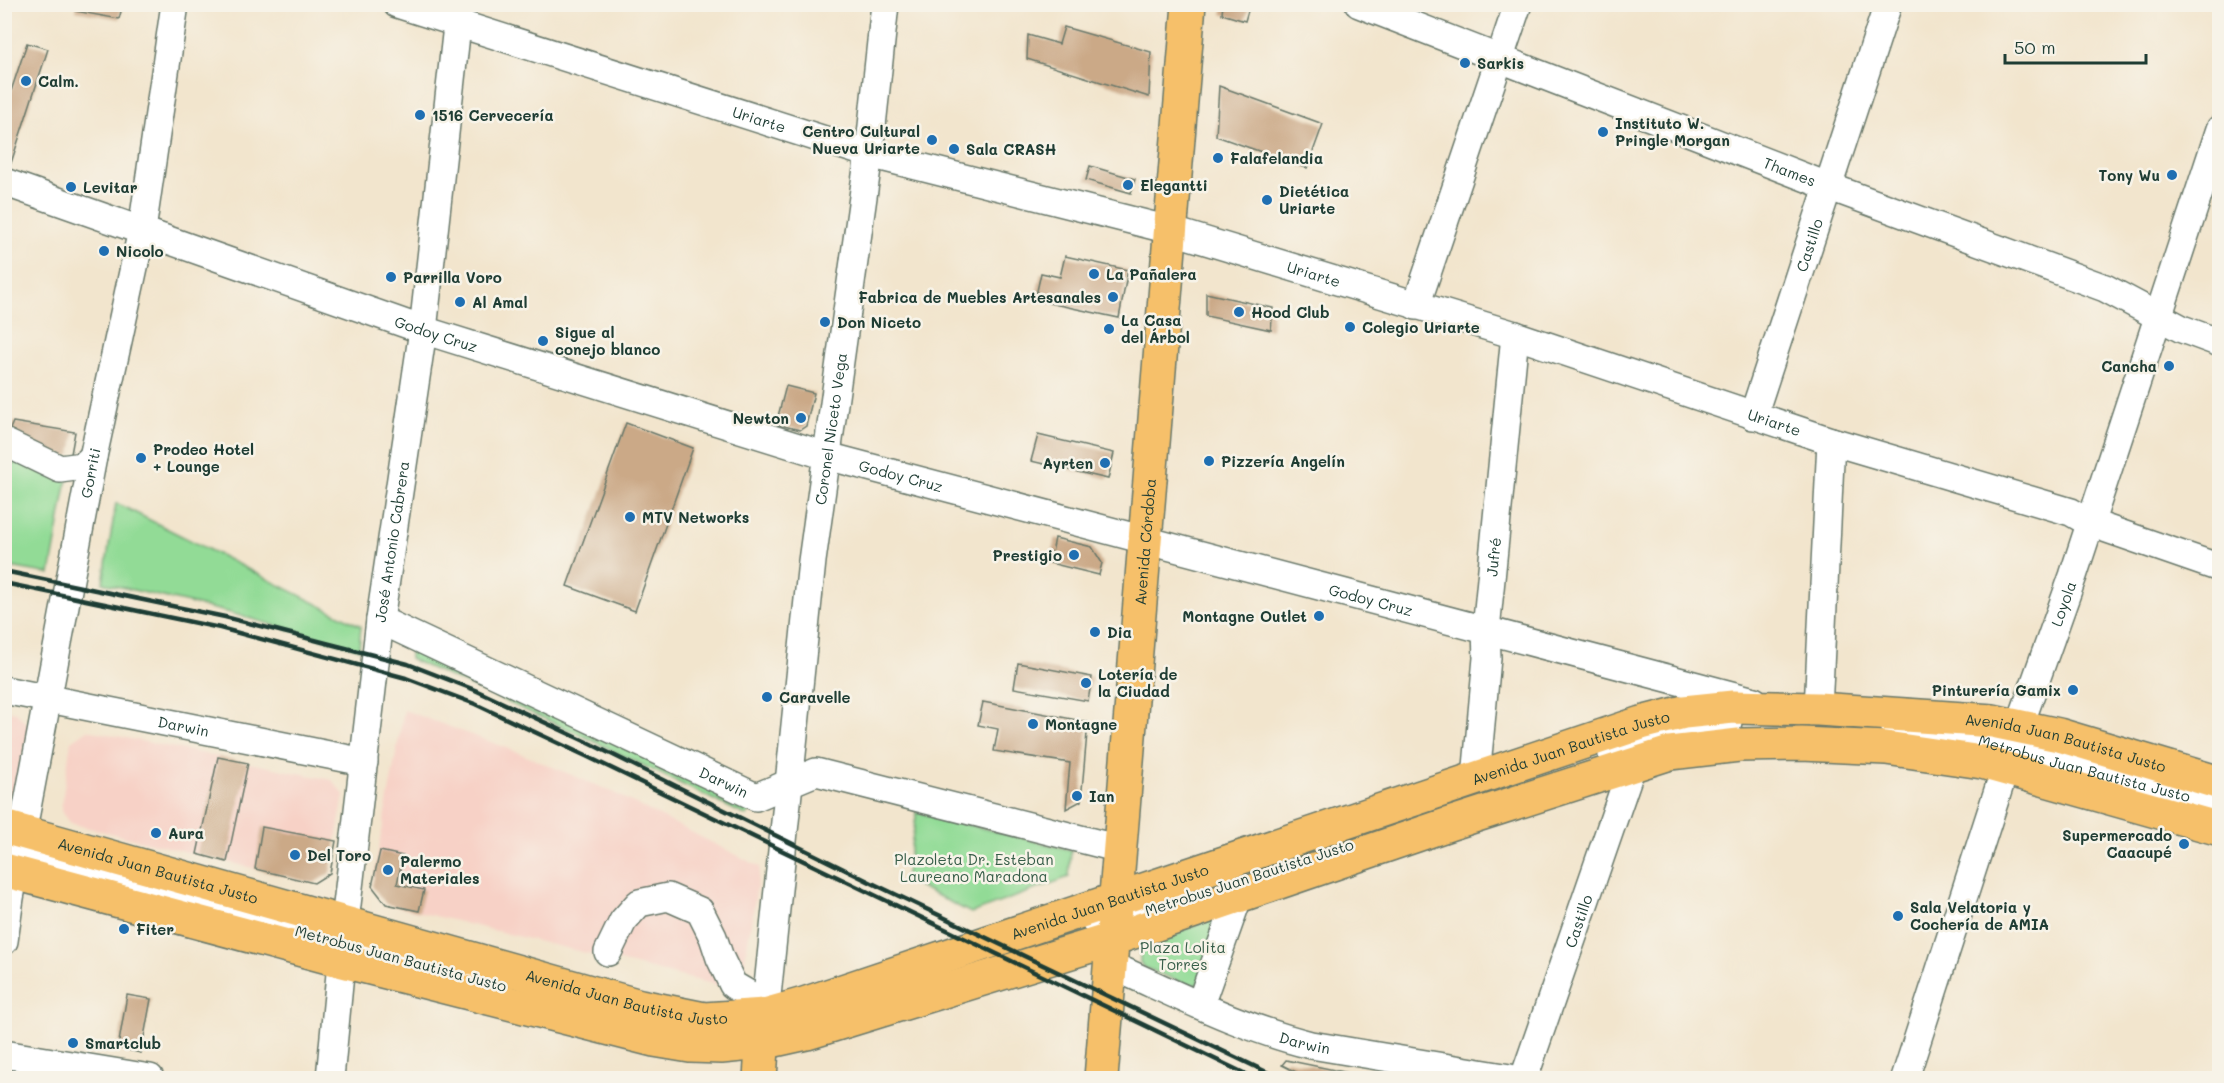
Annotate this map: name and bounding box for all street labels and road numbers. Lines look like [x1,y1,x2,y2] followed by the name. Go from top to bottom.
[730,101,788,137] street label: Uriarte
[1760,152,1819,191] street label: Thames
[1791,216,1827,274] street label: Castillo
[1285,256,1343,291] street label: Uriarte
[392,311,480,356] street label: Godoy Cruz
[810,351,851,506] street label: Coronel Niceto Vega
[1745,404,1804,440] street label: Uriarte
[75,446,105,500] street label: Gorriti
[857,455,945,496] street label: Godoy Cruz
[370,460,413,624] street label: José Antonio Cabrera
[1130,478,1160,606] street label: Avenida Córdoba
[1481,536,1505,577] street label: Jufré
[2046,578,2080,629] street label: Loyola
[1327,579,1415,620] street label: Godoy Cruz
[1469,706,1672,789] street label: Avenida Juan Bautista Justo
[1964,709,2169,776] street label: Avenida Juan Bautista Justo
[156,711,211,741] street label: Darwin
[1976,730,2193,806] street label: Metrobus Juan Bautista Justo
[696,762,751,802] street label: Darwin
[56,833,261,908] street label: Avenida Juan Bautista Justo
[1142,834,1356,920] street label: Metrobus Juan Bautista Justo
[1008,859,1211,944] street label: Avenida Juan Bautista Justo
[1560,892,1597,950] street label: Castillo
[293,920,509,996] street label: Metrobus Juan Bautista Justo
[523,964,728,1029] street label: Avenida Juan Bautista Justo
[1277,1027,1332,1058] street label: Darwin

